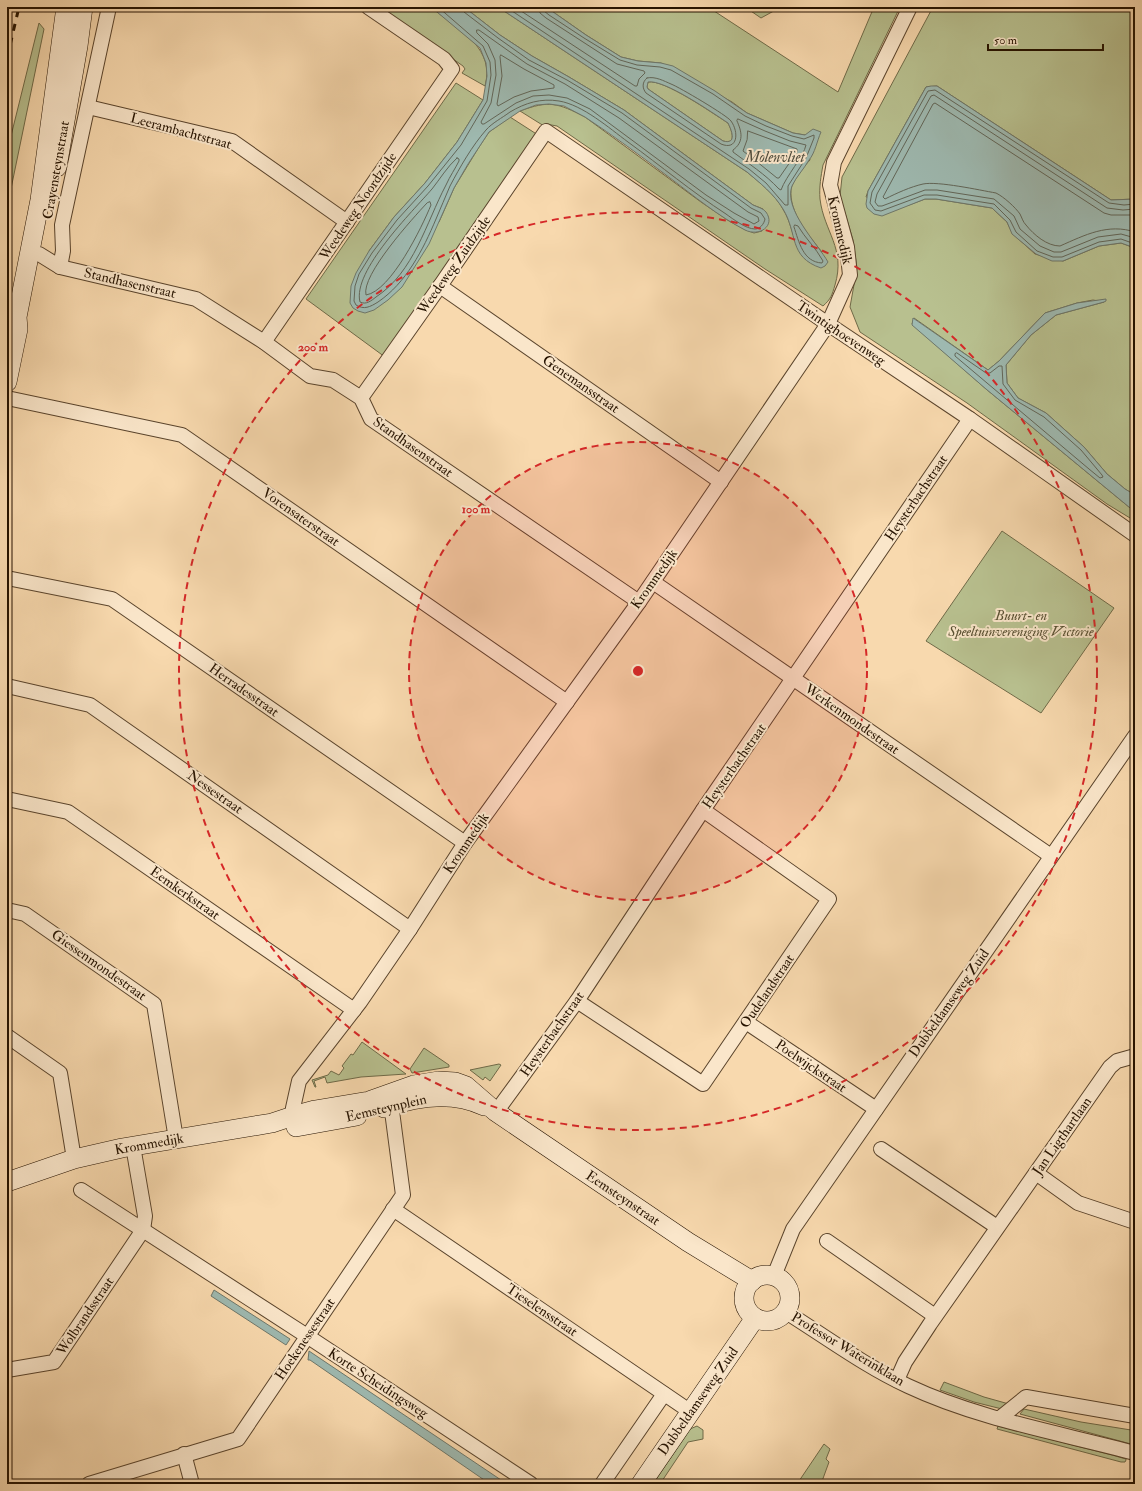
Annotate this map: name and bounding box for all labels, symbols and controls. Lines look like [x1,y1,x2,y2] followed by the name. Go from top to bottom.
[988,26,1103,52] scale bar
[994,33,1018,48] text: 50 m
[128,109,234,153] street label: Leerambachtstraat
[39,119,74,221] street label: Crayensteynstraat
[744,148,805,167] water label: Molenvliet
[315,149,400,264] street label: Weedeweg Noordzijde
[824,194,856,266] street label: Krommedijk
[413,212,494,318] street label: Weedeweg Zuidzijde
[82,264,178,302] street label: Standhasenstraat
[793,297,890,370] street label: Twintighoevenweg
[298,340,329,355] text: 200 m
[539,351,623,417] street label: Genemansstraat
[370,413,457,481] street label: Standhasenstraat
[881,451,952,545] street label: Heysterbachstraat
[259,484,343,550] street label: Vorensaterstraat
[462,502,491,517] text: 100 m
[627,545,681,612] street label: Krommedijk
[947,607,1094,640] park label: Buurt- en Speeltuinvereniging Victorie
[206,660,283,721] street label: Herradesstraat
[631,664,645,678] centre of rings
[801,679,903,758] street label: Werkenmondestraat
[698,720,771,812] street label: Heysterbachstraat
[184,767,247,818] street label: Nessestraat
[439,809,493,877] street label: Krommedijk
[147,863,224,924] street label: Eemkerkstraat
[48,926,150,1004] street label: Giessenmondestraat
[905,945,993,1060] street label: Dubbeldamseweg Zuid
[736,950,798,1031] street label: Oudelandstraat
[516,988,589,1080] street label: Heysterbachstraat
[772,1036,850,1096] street label: Poelwijckstraat
[344,1090,428,1127] street label: Eemsteynplein
[1028,1094,1095,1179] street label: Jan Ligthartlaan
[113,1130,185,1158] street label: Krommedijk
[582,1167,664,1230] street label: Eemsteynstraat
[52,1273,118,1359] street label: Wolbrandsstraat
[503,1280,581,1340] street label: Tieselensstraat
[271,1294,339,1383] street label: Hoekenessestraat
[788,1308,908,1390] street label: Professor Waterinklaan
[654,1343,742,1458] street label: Dubbeldamseweg Zuid
[325,1344,432,1422] street label: Korte Scheidingsweg

